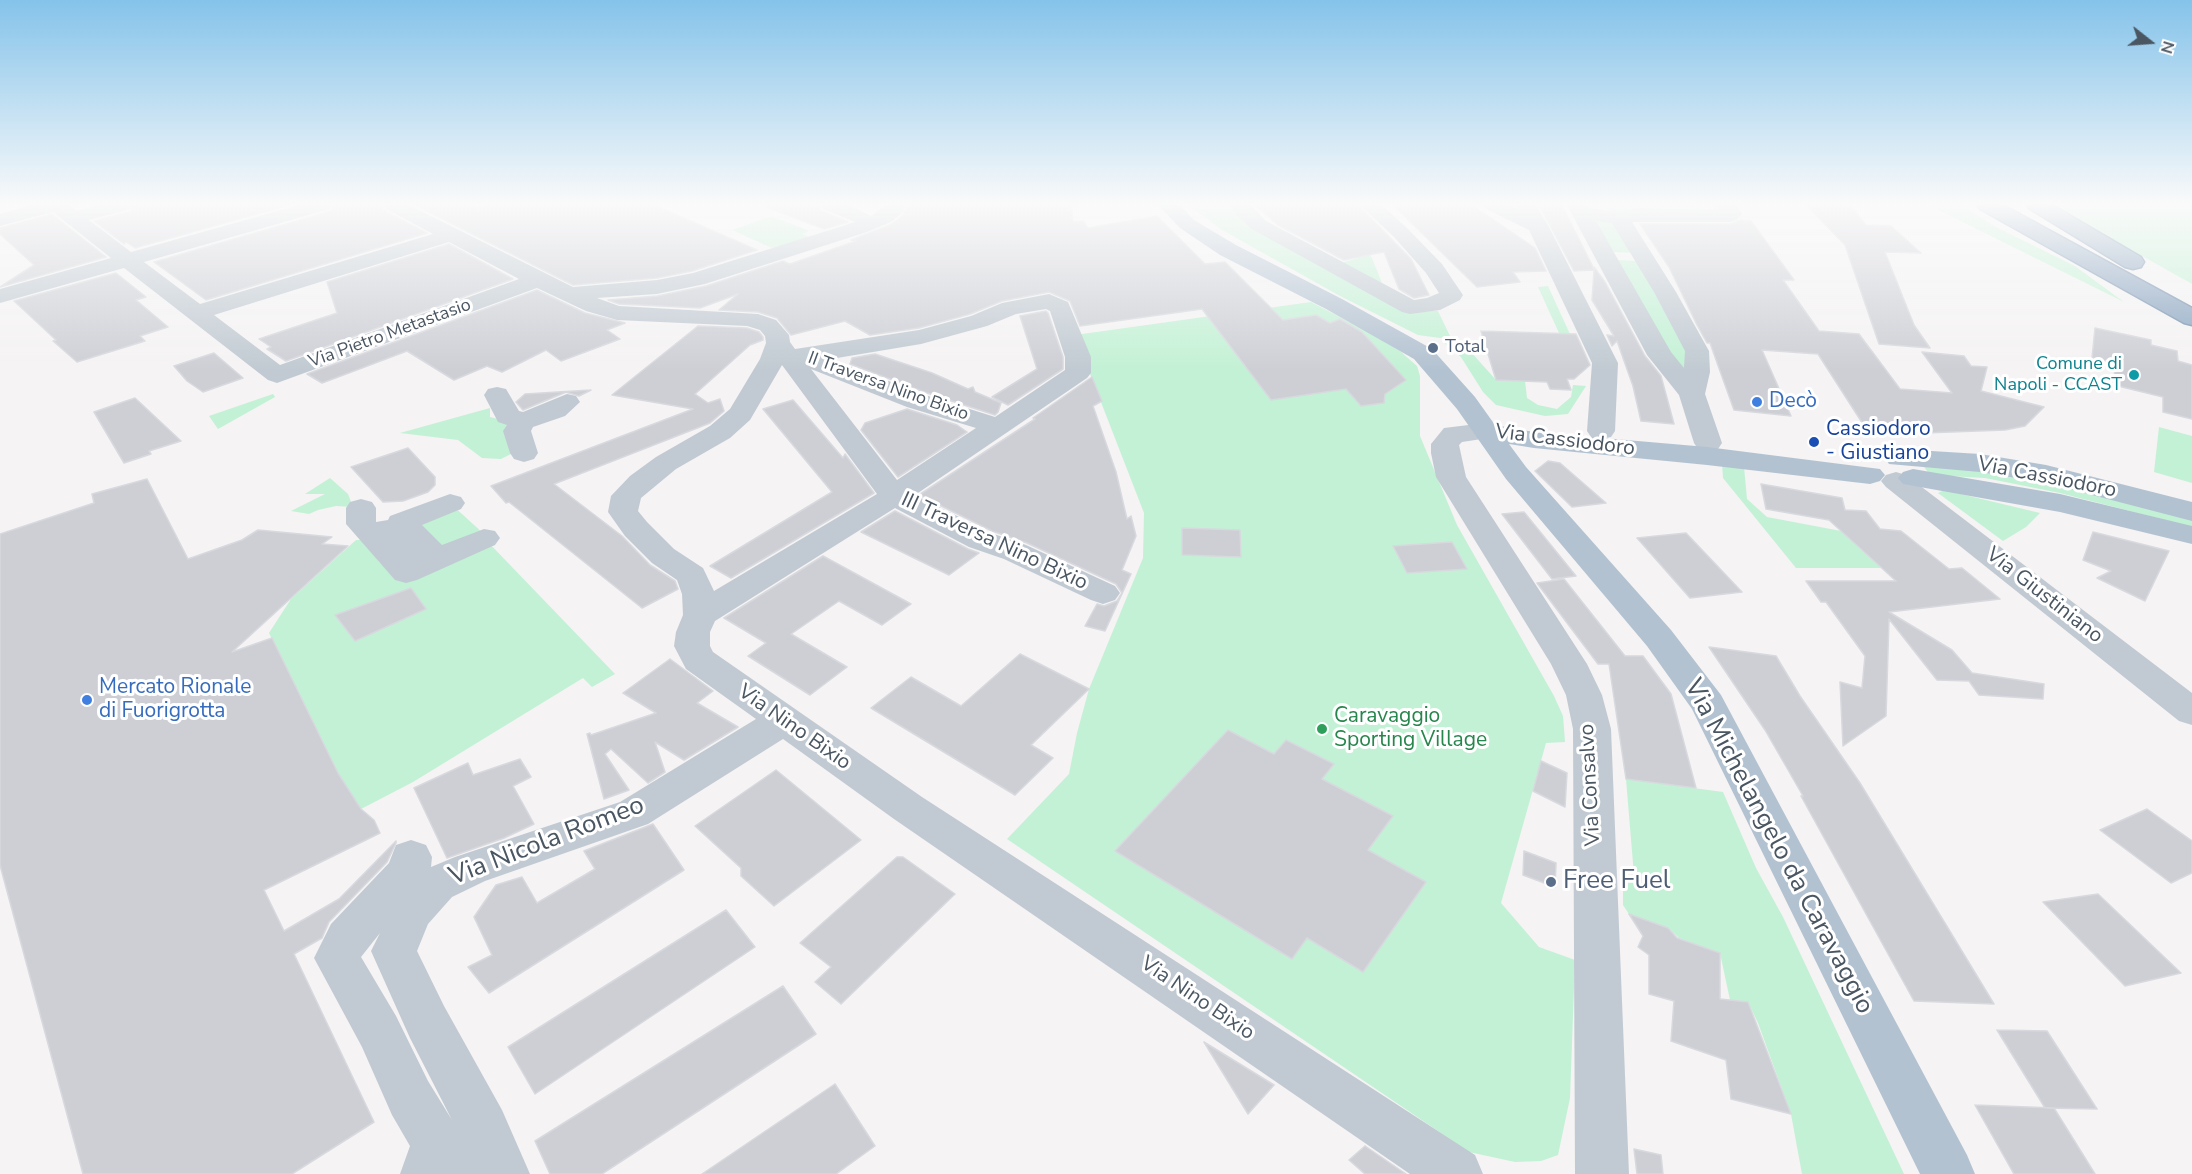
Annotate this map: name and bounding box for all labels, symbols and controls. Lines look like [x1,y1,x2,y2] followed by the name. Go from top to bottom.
[2120,12,2180,72] north arrow
[2155,38,2179,56] text: N
[306,295,474,373] street label: Via Pietro Metastasio
[1445,337,1486,359] place label: Total
[1426,341,1440,355] marker: Total
[805,348,971,426] street label: II Traversa Nino Bixio
[1994,354,2122,397] place label: Comune di Napoli - CCAST
[2127,368,2141,382] marker: Comune di Napoli - CCAST
[1769,389,1817,415] place label: Decò
[1750,395,1764,409] marker: Decò
[1826,417,1931,467] place label: Cassiodoro - Giustiano
[1494,420,1636,462] street label: Via Cassiodoro
[1807,435,1821,449] marker: Cassiodoro - Giustiano
[1976,452,2118,504] street label: Via Cassiodoro
[897,488,1091,596] street label: III Traversa Nino Bixio
[1980,543,2108,649] street label: Via Giustiniano
[1676,674,1880,1020] street label: Via Michelangelo da Caravaggio
[99,675,252,725] place label: Mercato Rionale di Fuorigrotta
[733,680,855,776] street label: Via Nino Bixio
[80,693,94,707] marker: Mercato Rionale di Fuorigrotta
[1334,704,1487,754] place label: Caravaggio Sporting Village
[1315,722,1329,736] marker: Caravaggio Sporting Village
[1575,723,1607,847] street label: Via Consalvo
[445,790,649,894] street label: Via Nicola Romeo
[1563,866,1671,898] place label: Free Fuel
[1544,875,1558,889] marker: Free Fuel
[1135,952,1259,1046] street label: Via Nino Bixio

